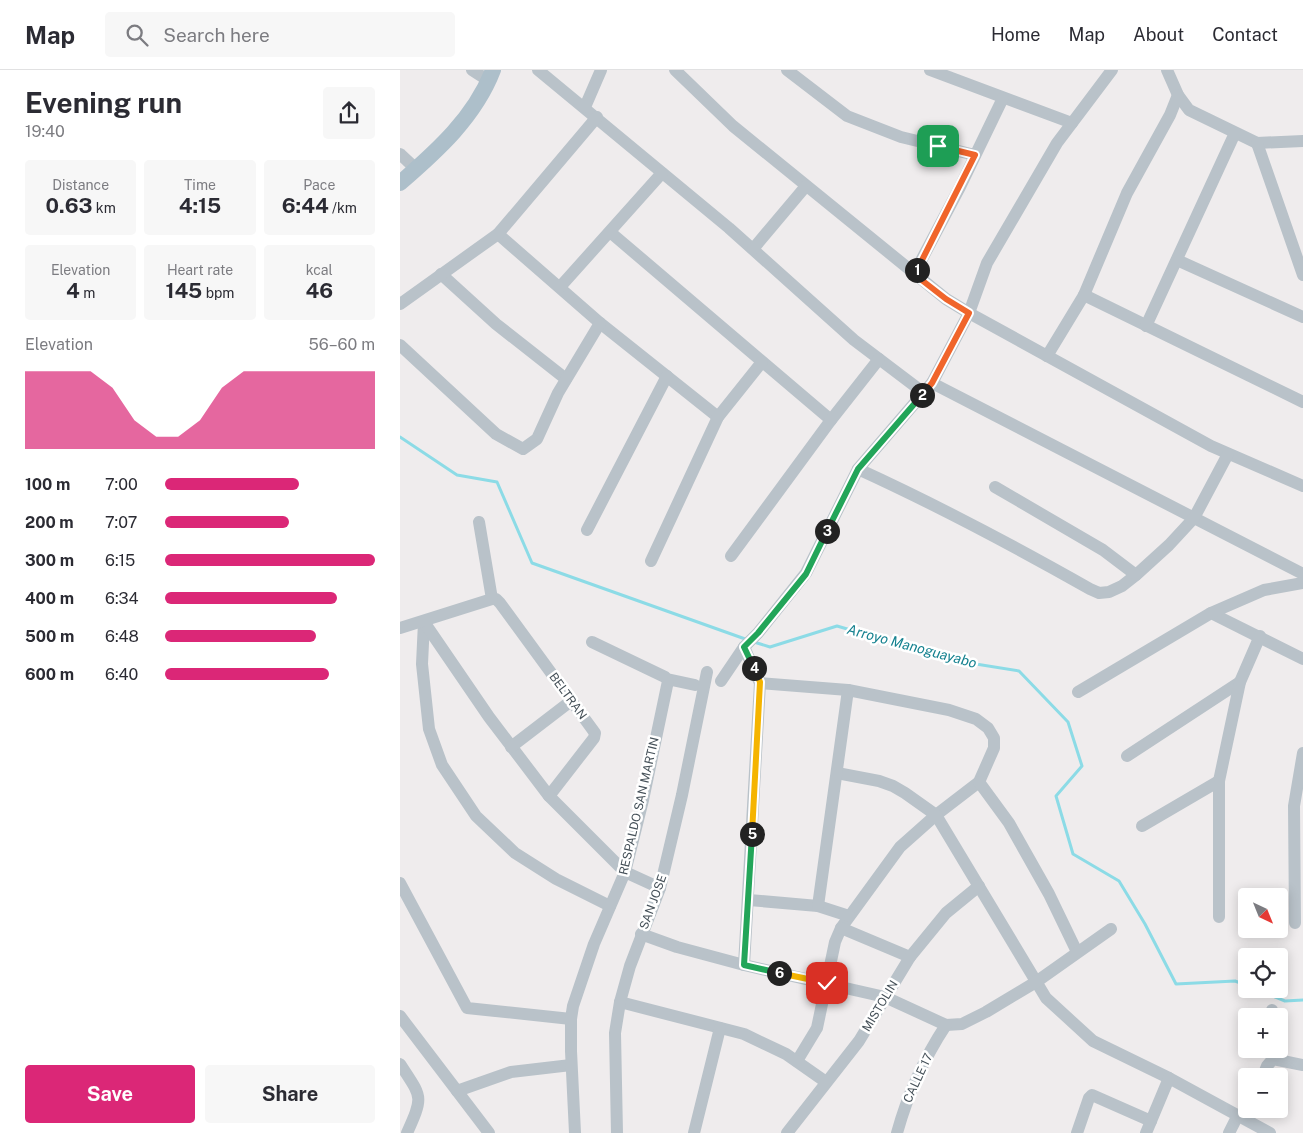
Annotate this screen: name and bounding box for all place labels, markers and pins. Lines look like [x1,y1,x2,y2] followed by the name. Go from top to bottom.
[917,125,959,167] pin
[904,258,930,282] pin: 1
[910,382,934,408] pin: 2
[814,518,840,544] pin: 3
[742,656,766,680] pin: 4
[740,822,764,846] pin: 5
[766,960,792,986] pin: 6
[806,962,848,1004] pin

